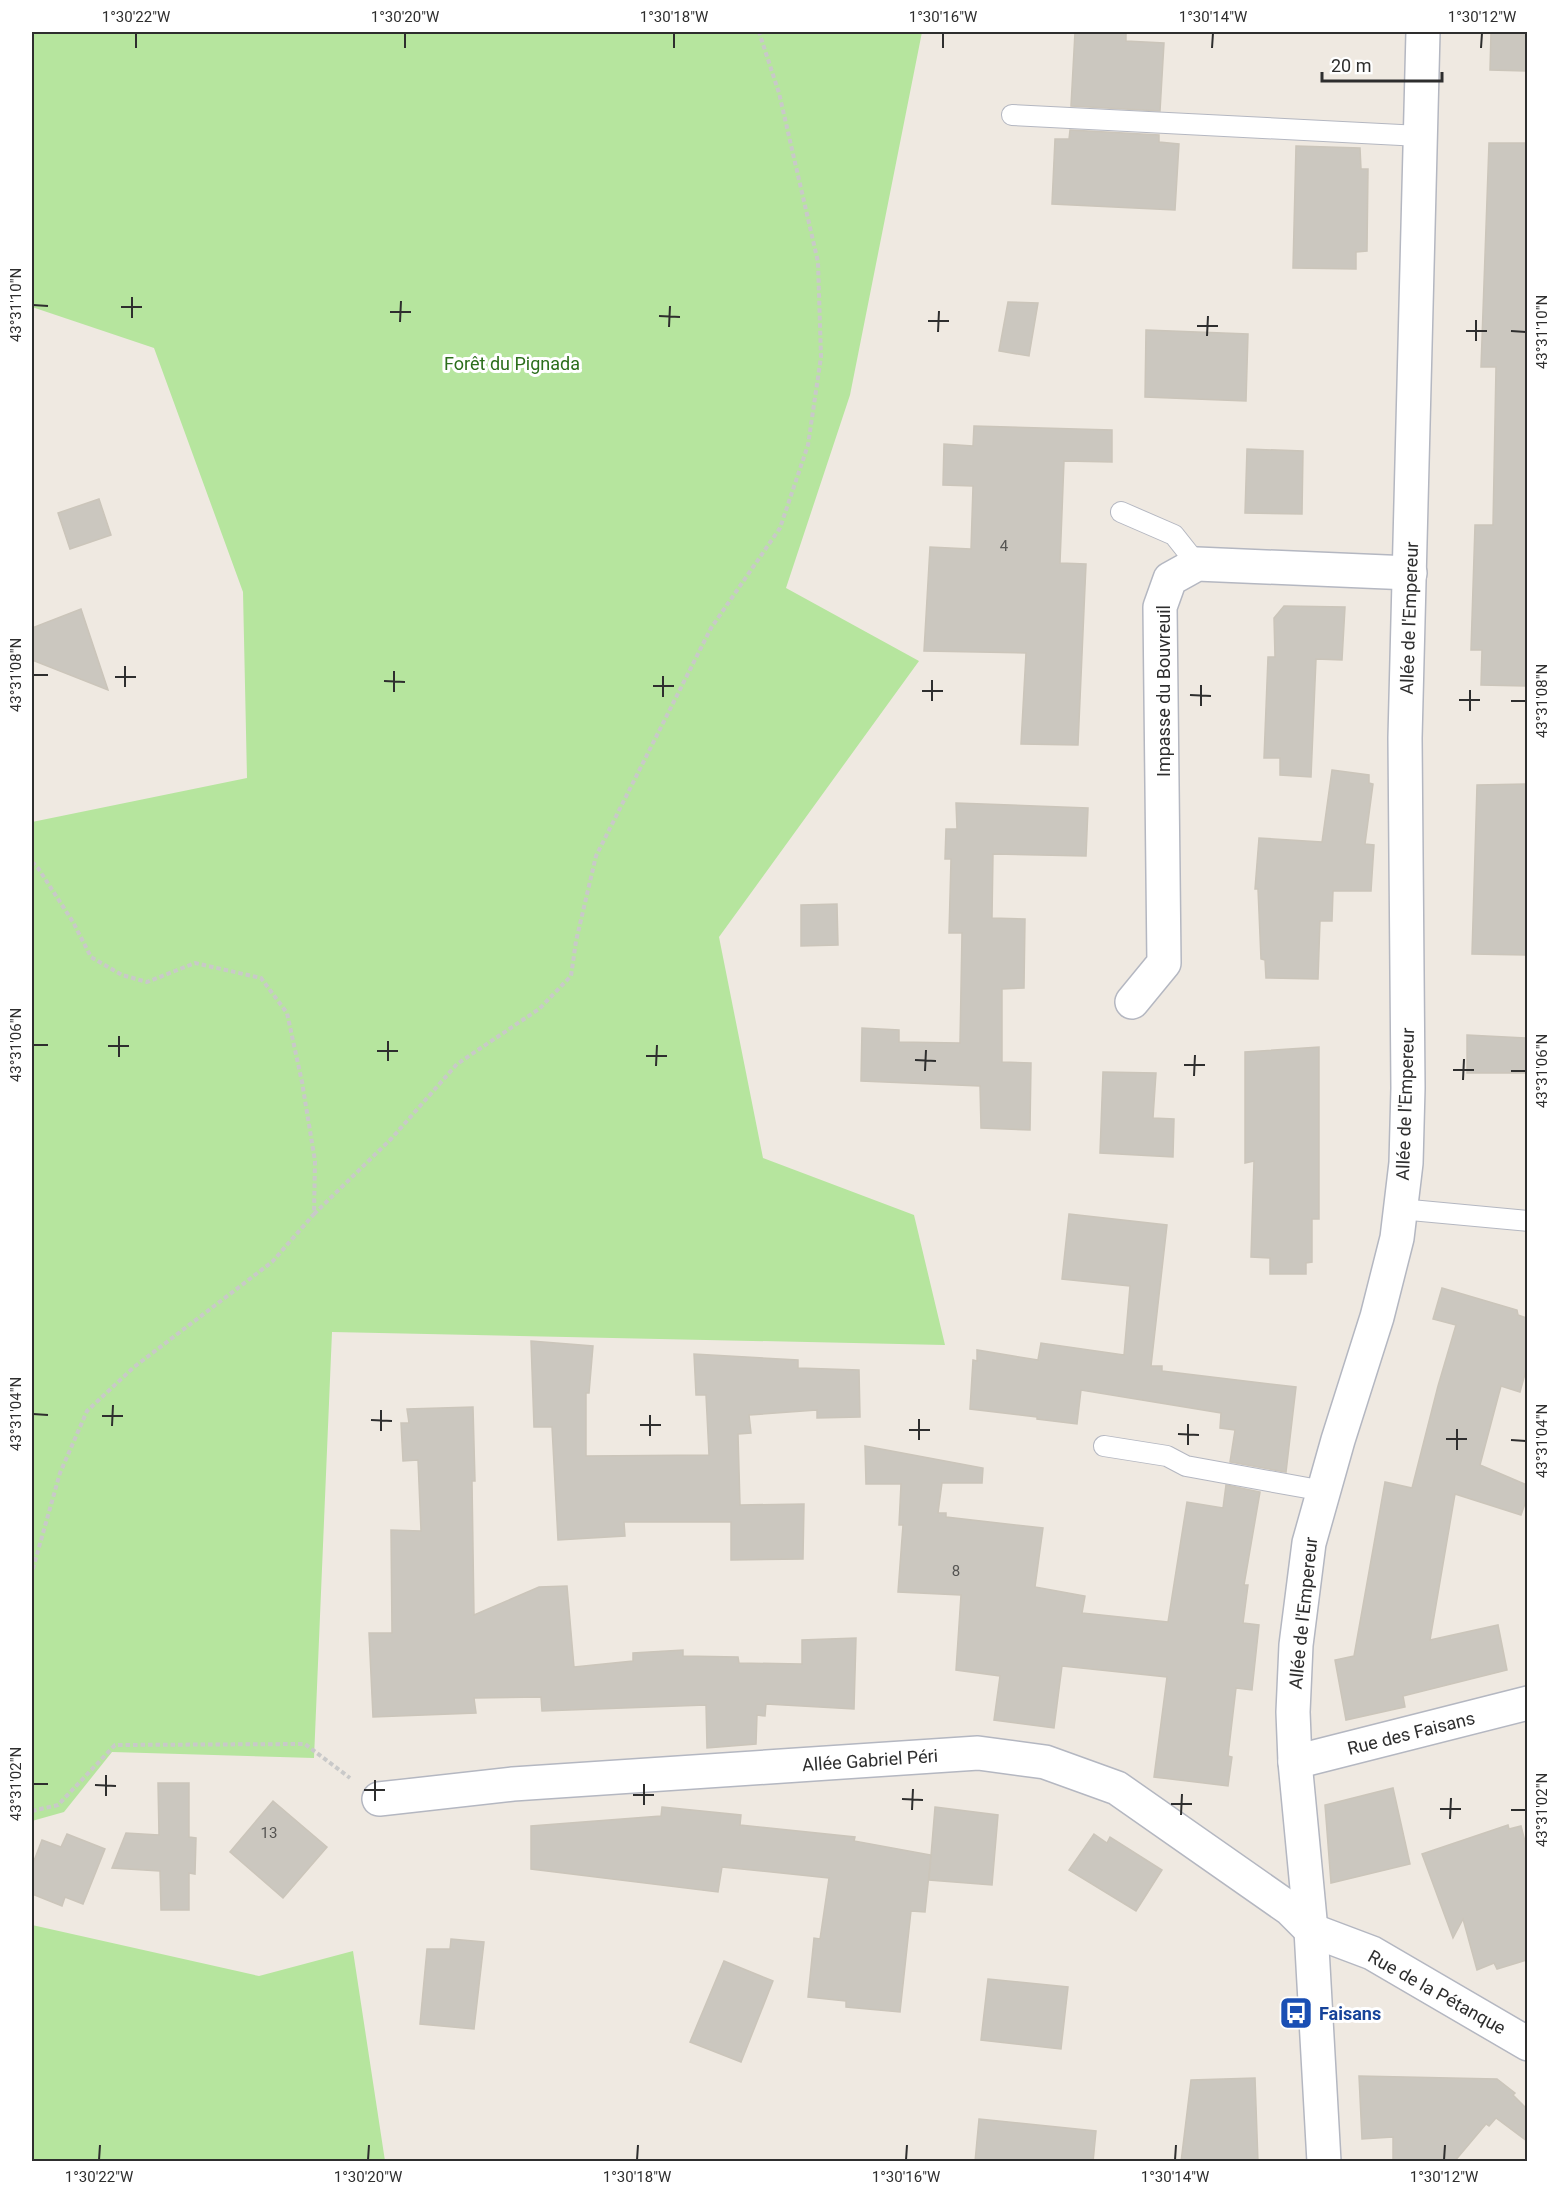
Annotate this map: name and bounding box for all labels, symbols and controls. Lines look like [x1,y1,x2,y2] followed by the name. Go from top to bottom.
[102,8,170,26] text: 1°30'22"W
[371,8,439,26] text: 1°30'20"W
[640,8,708,26] text: 1°30'18"W
[909,8,977,26] text: 1°30'16"W
[1179,8,1247,26] text: 1°30'14"W
[1448,8,1516,26] text: 1°30'12"W
[1322,45,1442,83] scale bar
[1331,55,1371,76] text: 20 m
[7,268,25,342] text: 43°31'10"N
[1533,295,1551,369] text: 43°31'10"N
[444,353,580,374] park label: Forêt du Pignada
[1000,537,1009,555] house number: 4
[1396,541,1422,695] street label: Allée de l'Empereur
[1153,605,1174,777] street label: Impasse du Bouvreuil
[7,638,25,712] text: 43°31'08"N
[1533,664,1551,738] text: 43°31'08"N
[7,1008,25,1082] text: 43°31'06"N
[1392,1027,1418,1181] street label: Allée de l'Empereur
[1533,1034,1551,1108] text: 43°31'06"N
[7,1377,25,1451] text: 43°31'04"N
[1533,1404,1551,1478] text: 43°31'04"N
[1285,1536,1321,1690] street label: Allée de l'Empereur
[952,1562,960,1580] house number: 8
[1345,1707,1477,1759] street label: Rue des Faisans
[801,1745,939,1775] street label: Allée Gabriel Péri
[7,1747,25,1821] text: 43°31'02"N
[1533,1773,1551,1847] text: 43°31'02"N
[261,1824,277,1842] house number: 13
[1365,1946,1509,2038] street label: Rue de la Pétanque
[1278,1995,1314,2031] bus stop icon: Faisans
[1319,2003,1381,2024] place label: Faisans
[65,2168,133,2186] text: 1°30'22"W
[334,2168,402,2186] text: 1°30'20"W
[603,2168,671,2186] text: 1°30'18"W
[872,2168,940,2186] text: 1°30'16"W
[1141,2168,1209,2186] text: 1°30'14"W
[1410,2168,1478,2186] text: 1°30'12"W

